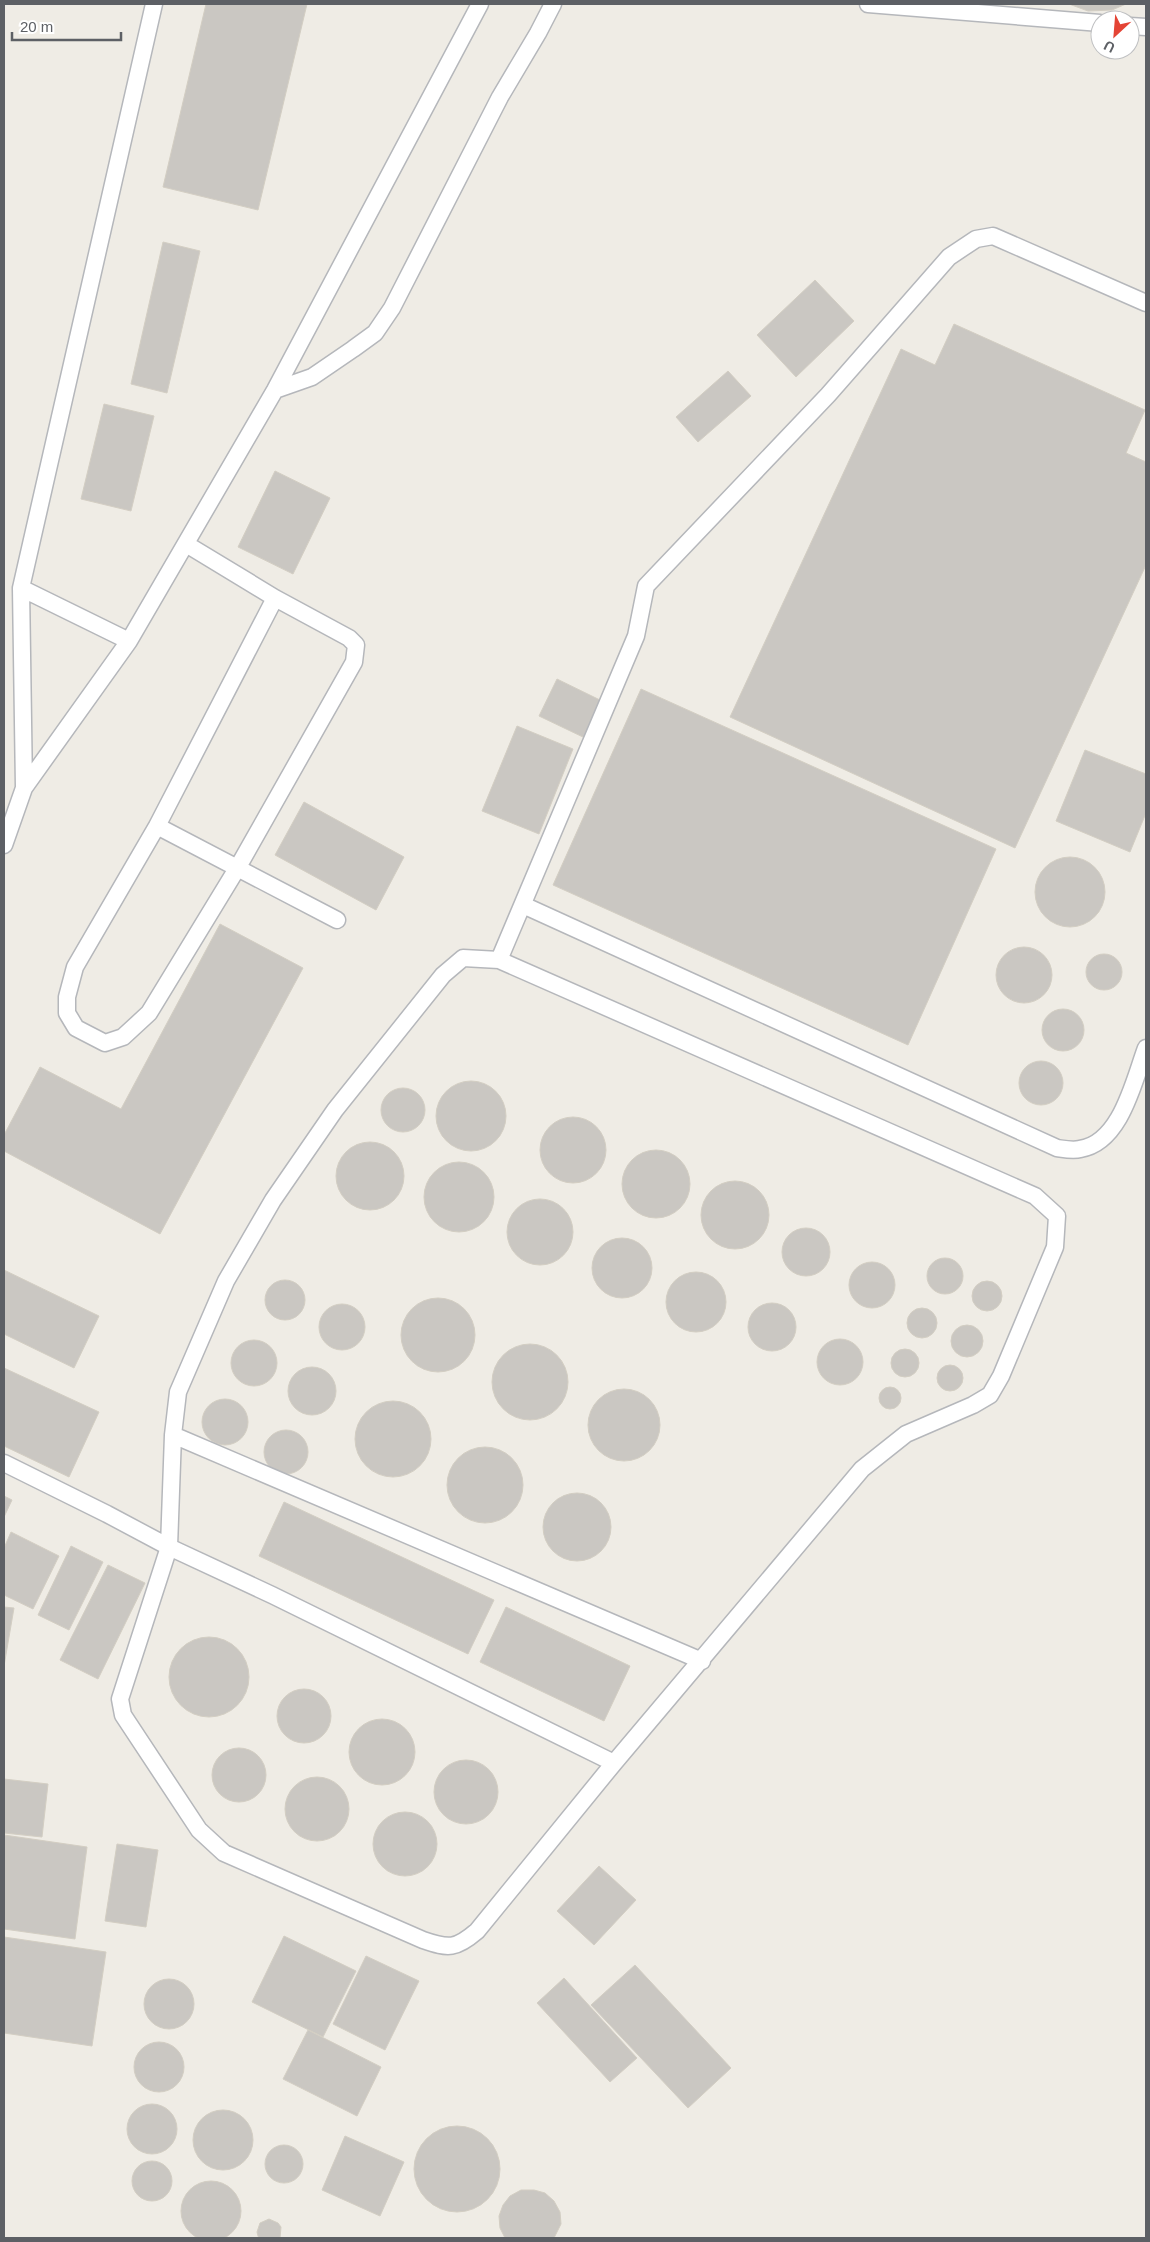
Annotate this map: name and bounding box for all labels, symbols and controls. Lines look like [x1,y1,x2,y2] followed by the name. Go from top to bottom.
[12,10,121,42] scale bar
[1090,10,1140,60] north arrow
[20,18,53,35] text: 20 m
[1101,37,1117,56] text: U

